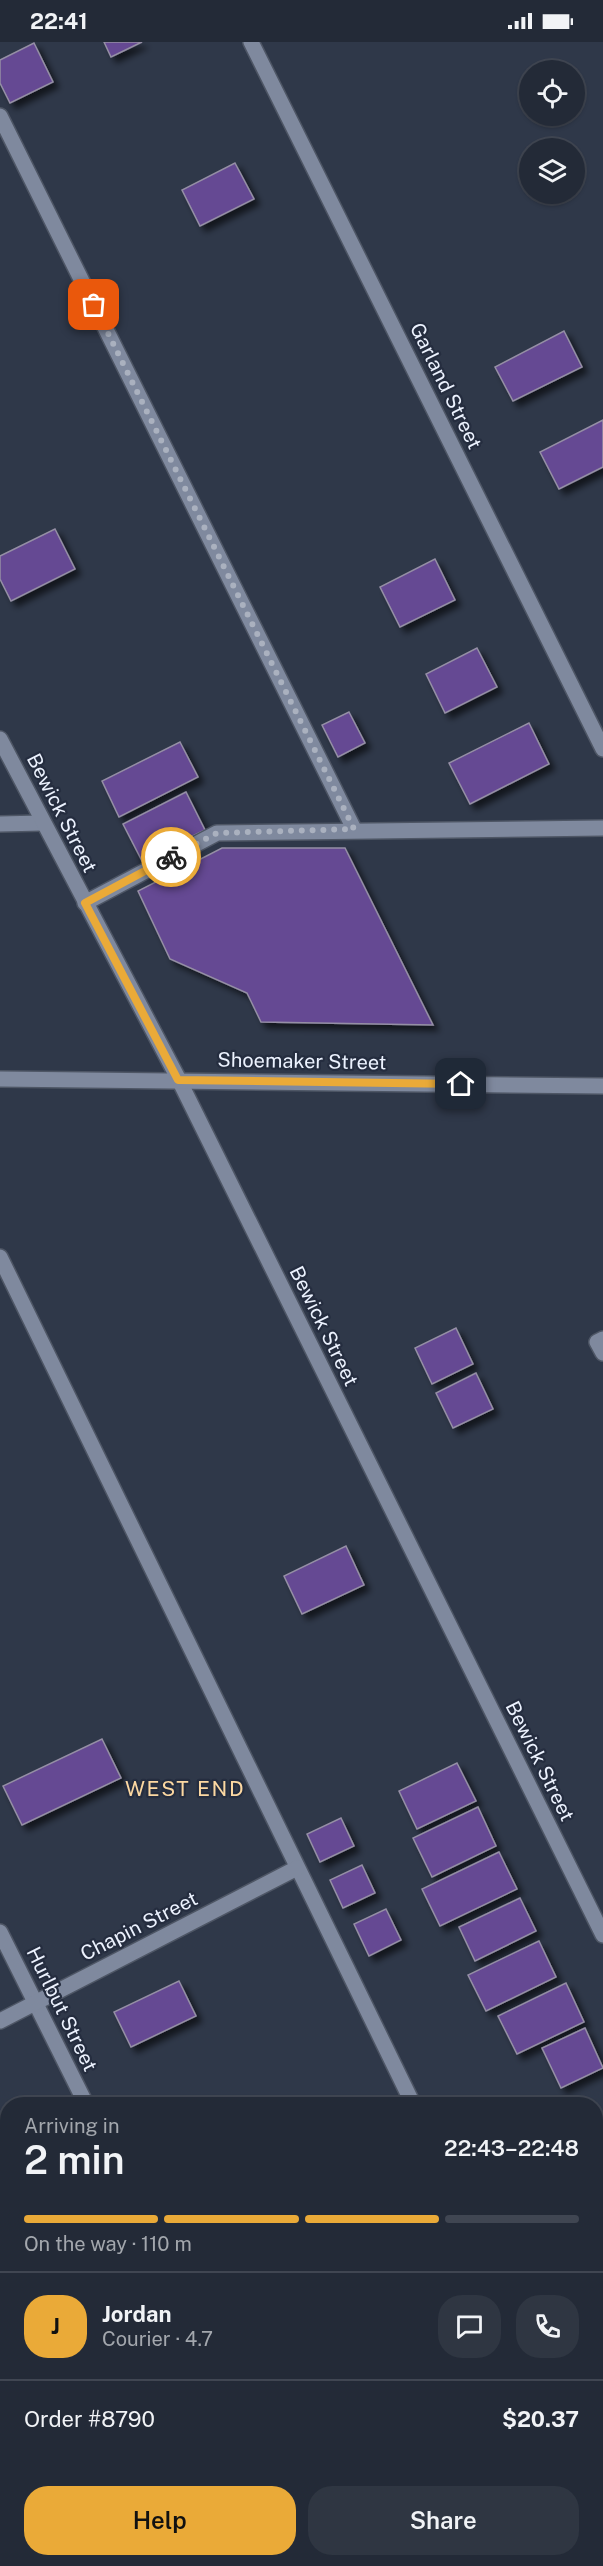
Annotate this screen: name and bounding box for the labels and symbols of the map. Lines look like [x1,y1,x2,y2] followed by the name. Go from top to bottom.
[68,279,119,330] pin
[405,319,487,453] street label: Garland Street
[22,749,102,877] street label: Bewick Street
[141,827,201,887] courier
[217,1048,387,1074] street label: Shoemaker Street
[435,1058,486,1109] pin
[285,1262,363,1390] street label: Bewick Street
[501,1697,579,1825] street label: Bewick Street
[125,1776,245,1801] district label: WEST END
[76,1886,202,1966] street label: Chapin Street
[22,1943,102,2075] street label: Hurlbut Street

